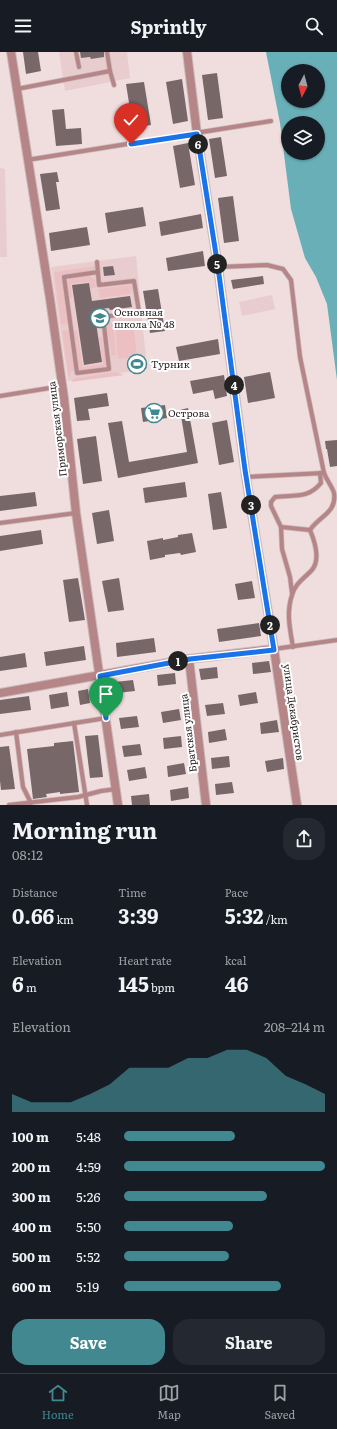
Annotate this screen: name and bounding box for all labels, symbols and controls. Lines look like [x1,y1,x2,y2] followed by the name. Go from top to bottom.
[131,13,206,40] text: Sprintly
[12,15,34,37] icon: menu
[303,15,325,37] icon: search
[281,64,325,108] north arrow
[281,64,325,160] map controls
[114,103,148,144] pin
[120,109,142,131] icon: check
[281,116,325,160] button: layers
[188,134,208,154] pin: 6
[195,136,201,152] text: 6
[207,254,227,274] pin: 5
[214,256,220,272] text: 5
[114,304,175,331] place label: Основная школа № 48
[89,307,111,329] school or university icon: Основная школа № 48
[126,353,148,375] sports icon: Турник
[151,356,190,371] place label: Турник
[224,375,244,395] pin: 4
[231,377,237,393] text: 4
[43,380,70,478] street label: Приморская улица
[143,402,165,424] supermarket icon: Острова
[168,405,210,420] place label: Острова
[241,495,261,515] pin: 3
[248,497,254,513] text: 3
[260,615,280,635] pin: 2
[267,617,273,633] text: 2
[168,651,188,671] pin: 1
[176,653,180,669] text: 1
[280,663,309,762] street label: улица Декабристов
[89,677,123,718] pin
[95,683,117,705] icon: arrive
[175,692,200,773] street label: Братская улица
[12,813,157,846] text: Morning run
[283,818,325,860] button: share
[12,845,43,864] text: 08:12
[12,884,57,900] text: Distance
[118,884,146,900] text: Time
[225,884,248,900] text: Pace
[12,900,54,930] text: 0.66
[118,900,159,930] text: 3:39
[225,900,264,930] text: 5:32
[54,911,74,927] text: km
[264,911,288,927] text: /km
[12,952,62,968] text: Elevation
[118,952,172,968] text: Heart rate
[225,952,246,968] text: kcal
[12,968,24,998] text: 6
[118,968,149,998] text: 145
[225,968,248,998] text: 46
[24,979,37,995] text: m
[149,979,175,995] text: bpm
[12,1017,71,1036] text: Elevation
[264,1017,325,1036] text: 208–214 m
[12,1127,49,1146] text: 100 m
[76,1127,101,1146] text: 5:48
[12,1157,51,1176] text: 200 m
[76,1157,101,1176] text: 4:59
[12,1187,51,1206] text: 300 m
[76,1187,100,1206] text: 5:26
[12,1217,51,1236] text: 400 m
[76,1217,101,1236] text: 5:50
[12,1247,51,1266] text: 500 m
[76,1247,100,1266] text: 5:52
[12,1277,51,1296] text: 600 m
[76,1277,99,1296] text: 5:19
[12,1319,165,1365] button: Save
[173,1319,325,1365] button: Share
[42,1382,74,1422] tab: Home
[157,1382,181,1422] tab: Map
[265,1382,295,1422] tab: Saved

